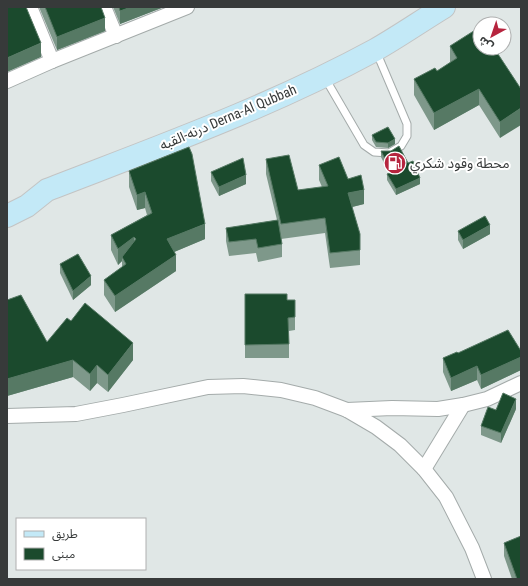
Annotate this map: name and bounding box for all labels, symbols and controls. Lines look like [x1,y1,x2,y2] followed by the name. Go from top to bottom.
[472,16,512,56] north arrow
[476,33,496,53] text: ش
[157,81,299,154] street label: درنه-القبه Derna-Al Qubbah
[382,150,408,176] fuel station icon: محطة وقود شكري
[410,155,510,174] place label: محطة وقود شكري
[16,518,146,570] legend
[52,527,78,542] text: طريق
[52,547,75,561] text: مبنى

